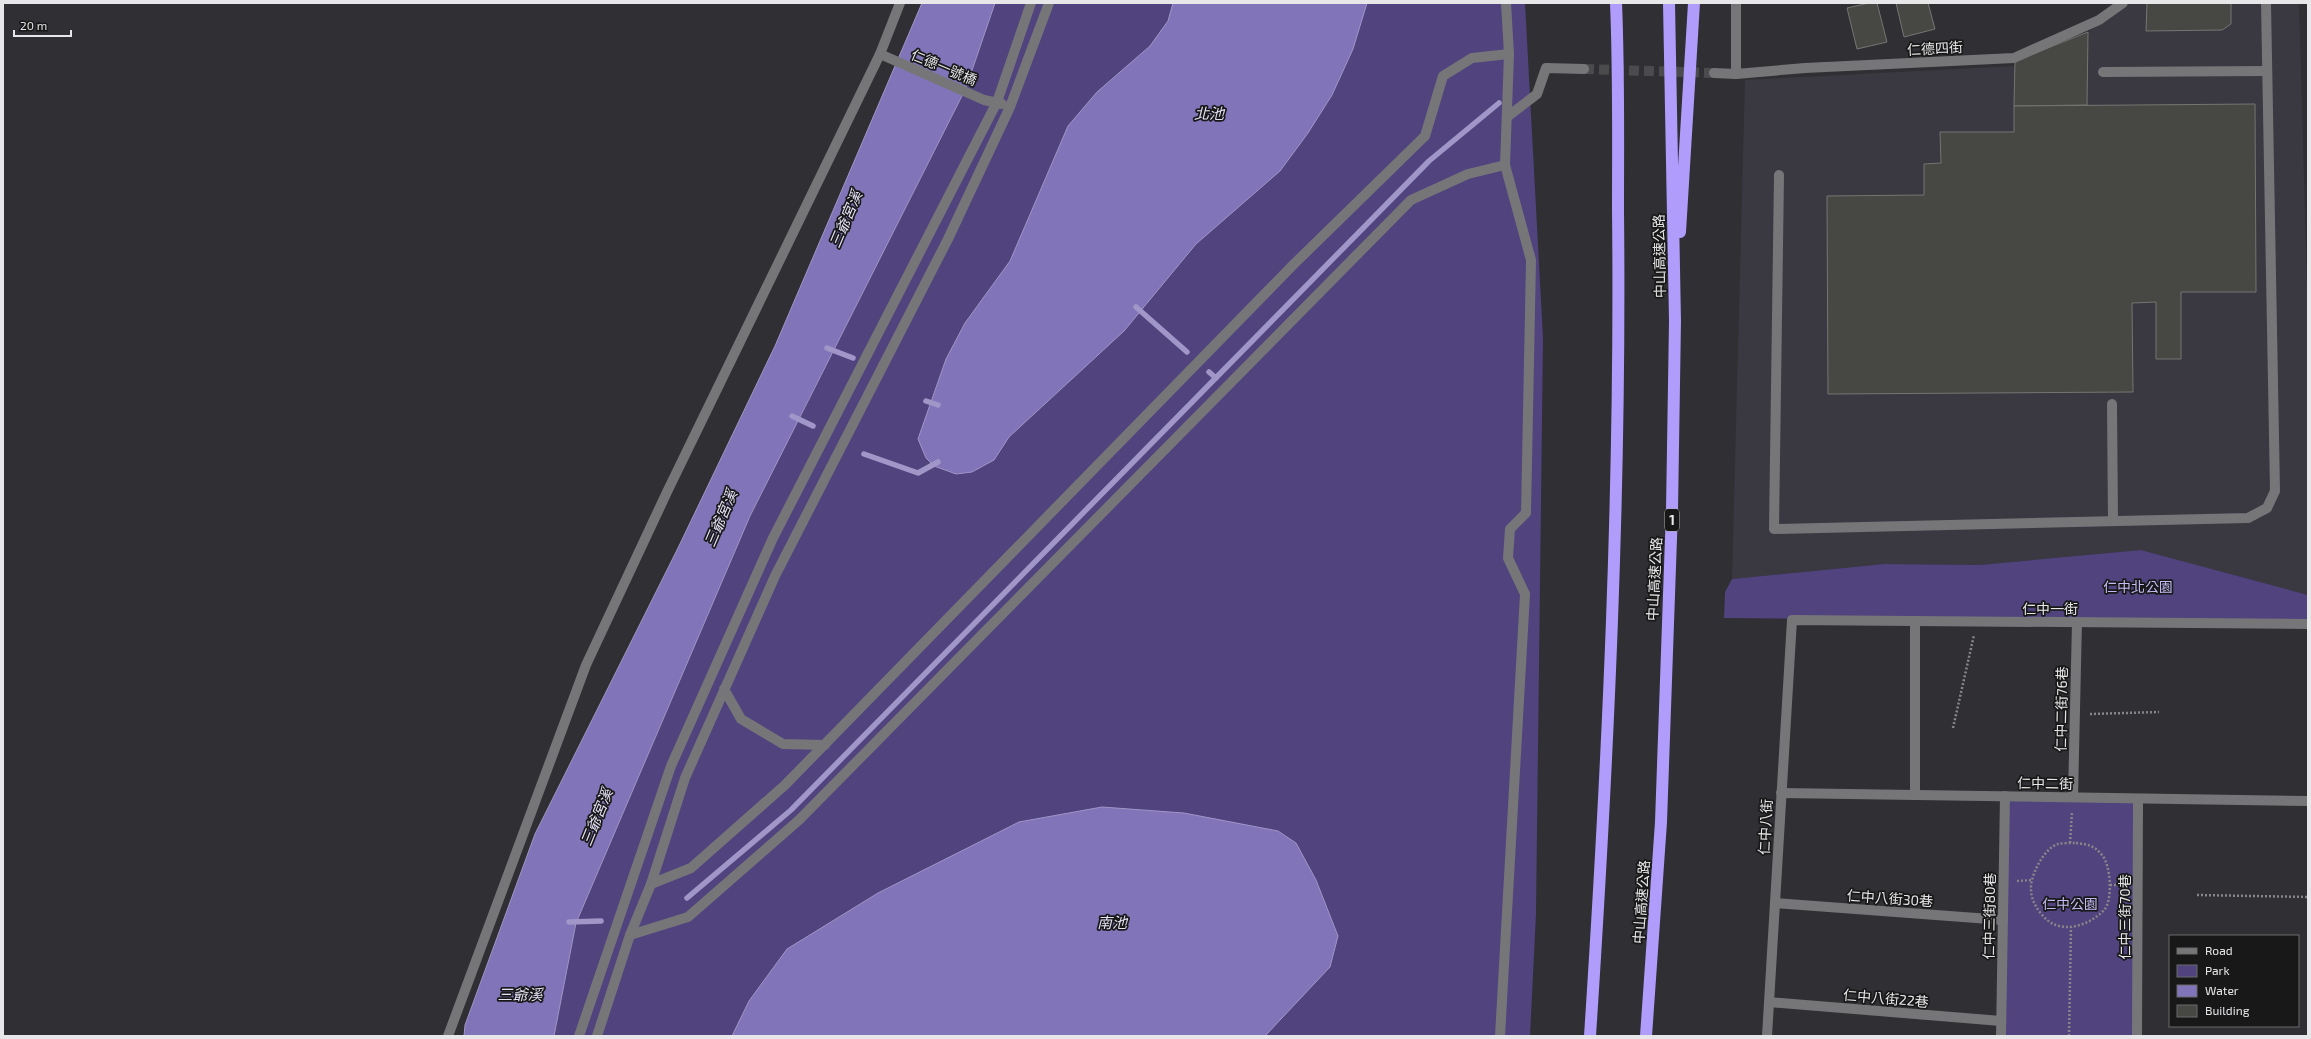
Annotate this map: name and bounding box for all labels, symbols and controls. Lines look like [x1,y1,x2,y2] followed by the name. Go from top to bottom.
[14,12,71,38] scale bar
[20,18,47,32] text: 20 m
[1907,38,1963,58] street label: 仁德四街
[908,46,980,88] street label: 仁德一號橋
[1194,104,1226,122] water label: 北池
[825,186,866,250] water label: 三爺宮溪
[1650,214,1668,298] street label: 中山高速公路
[700,485,741,549] water label: 三爺宮溪
[1665,509,1679,531] road number: 1
[1643,537,1665,621] street label: 中山高速公路
[2103,578,2173,595] park label: 仁中北公園
[2022,600,2078,617] street label: 仁中一街
[2052,666,2070,752] street label: 仁中二街76巷
[2017,774,2073,792] street label: 仁中二街
[576,784,616,848] water label: 三爺宮溪
[1755,799,1775,855] street label: 仁中八街
[1630,860,1652,944] street label: 中山高速公路
[1980,872,1998,960] street label: 仁中三街80巷
[2116,874,2133,960] street label: 仁中三街70巷
[1846,887,1934,909] street label: 仁中八街30巷
[2042,895,2098,912] park label: 仁中公園
[1097,913,1129,931] water label: 南池
[2169,935,2299,1027] legend
[2205,943,2233,957] text: Road
[2205,963,2230,977] text: Park
[2205,983,2239,997] text: Water
[497,985,544,1003] water label: 三爺溪
[1843,986,1929,1010] street label: 仁中八街22巷
[2205,1003,2250,1017] text: Building

